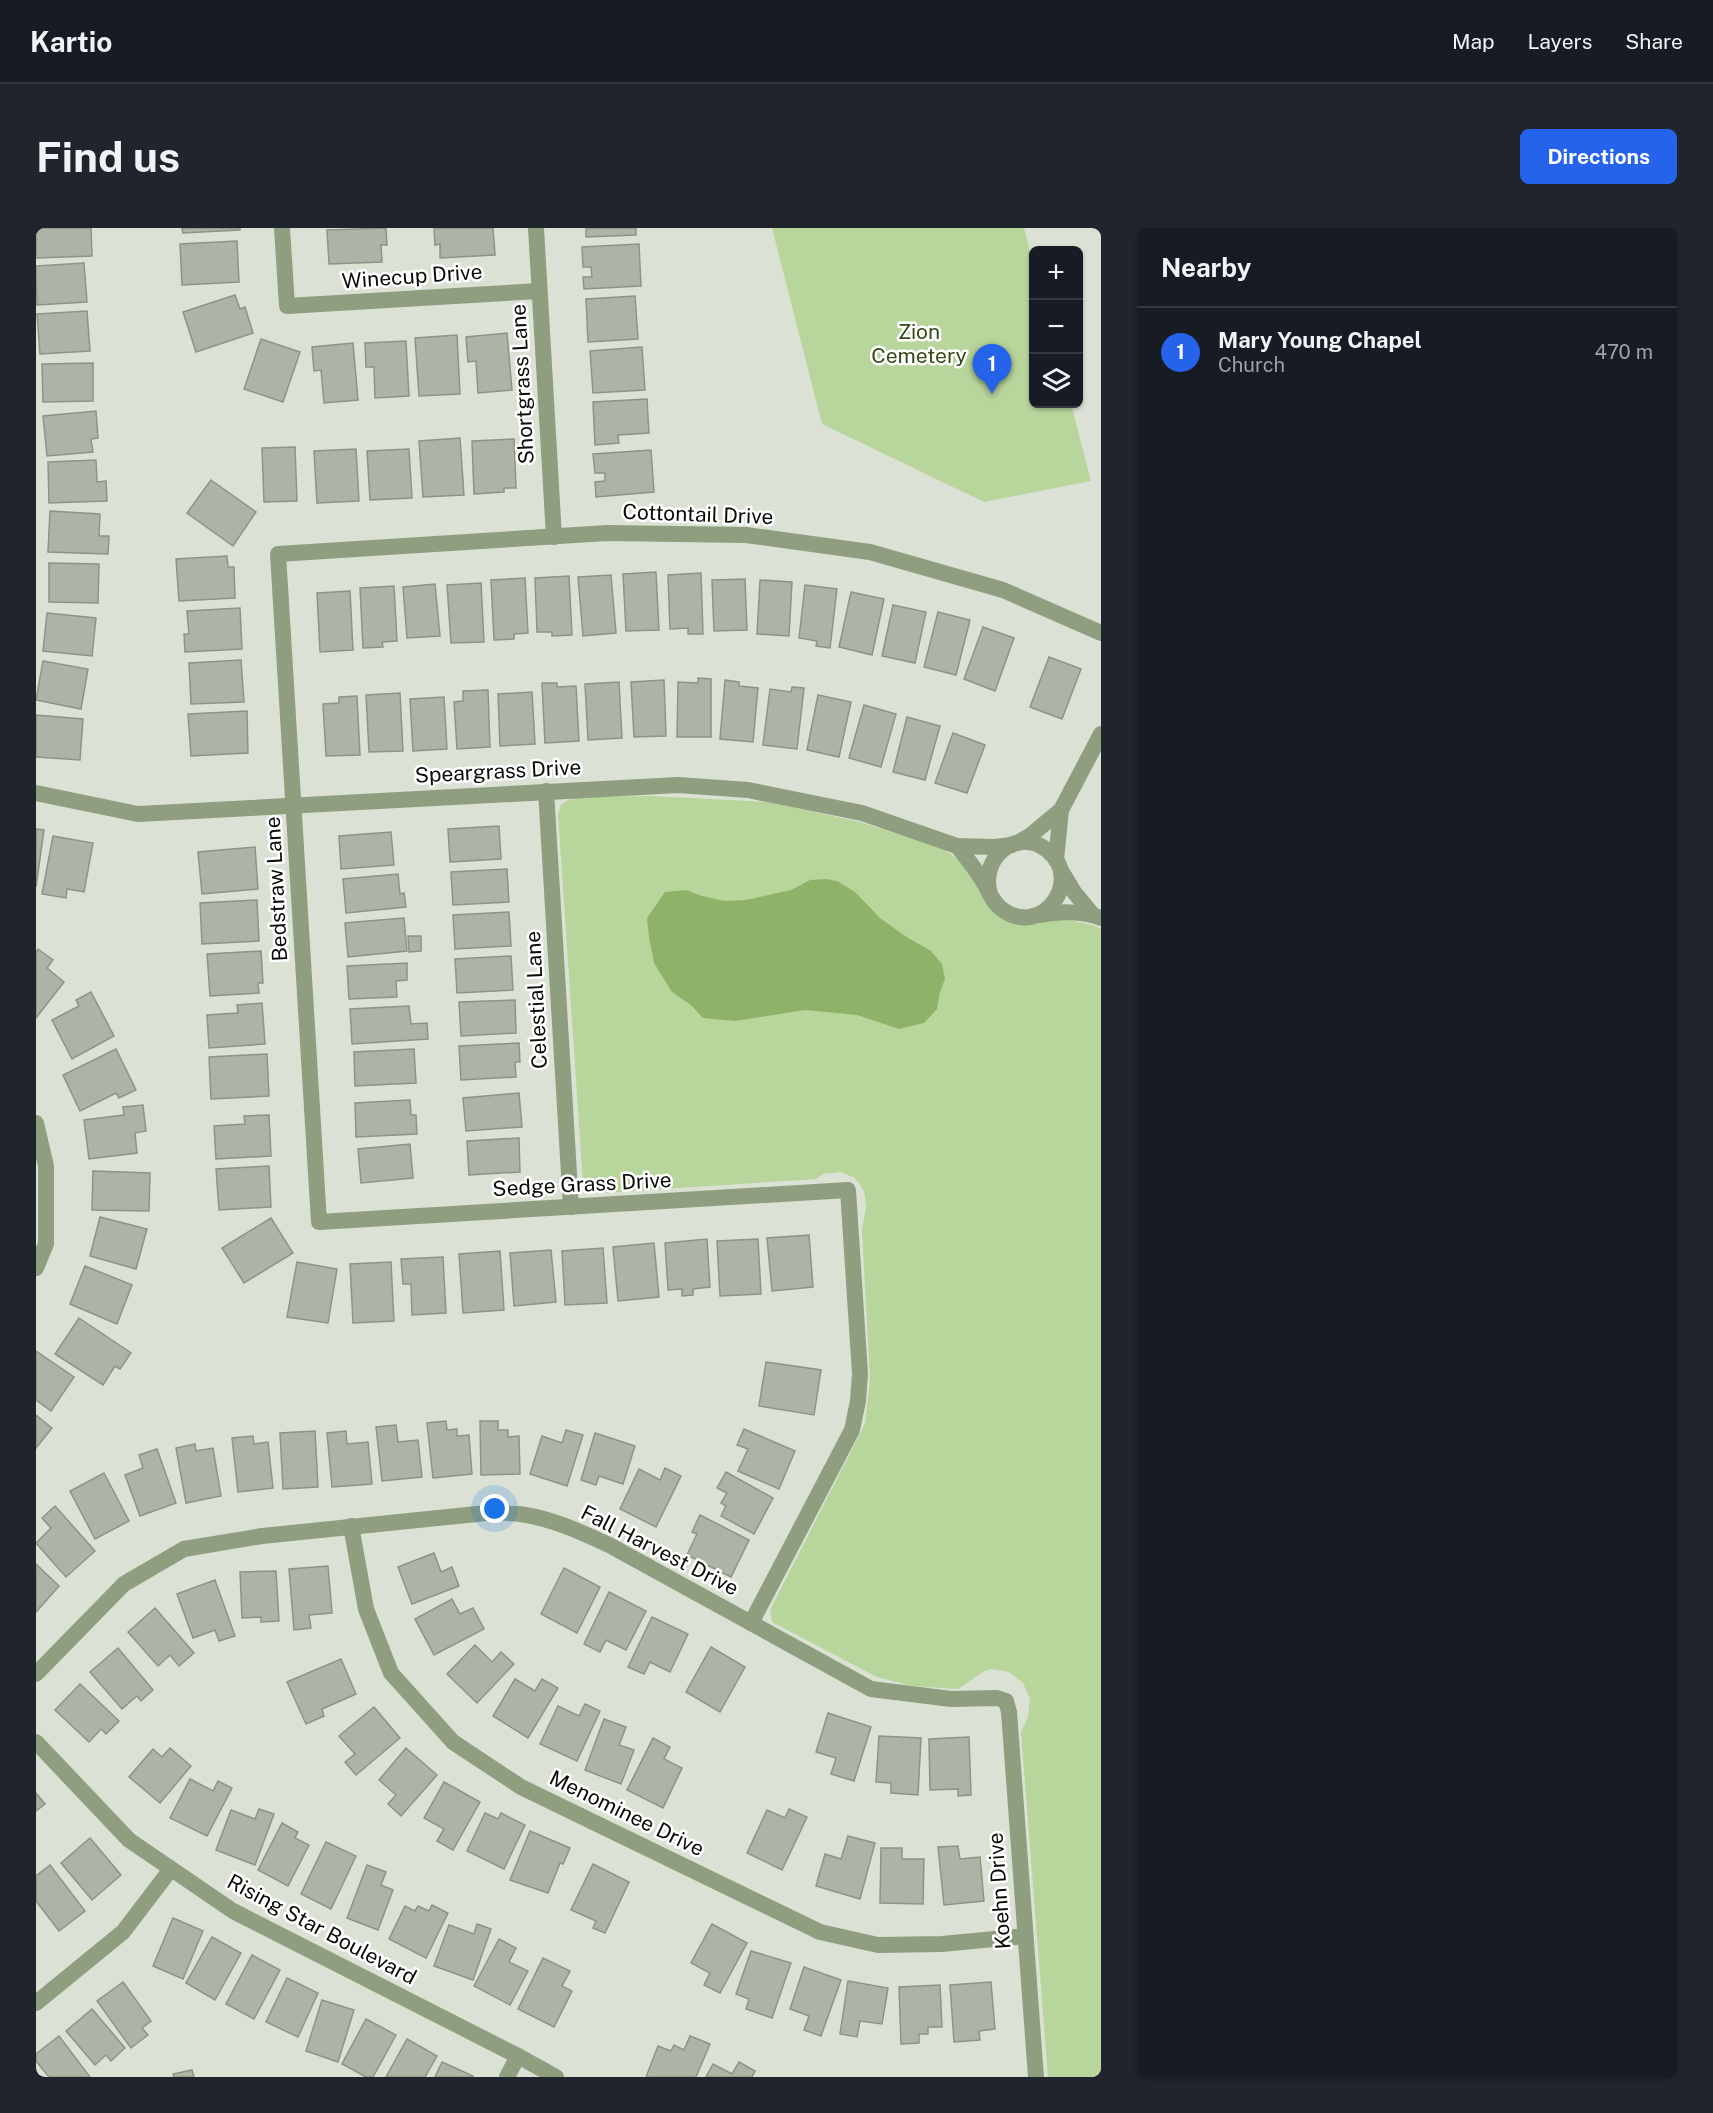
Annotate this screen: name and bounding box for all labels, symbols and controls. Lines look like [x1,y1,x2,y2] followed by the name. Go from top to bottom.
[30,25,112,58] text: Kartio
[1452,29,1495,54] text: Map
[1528,29,1592,54] text: Layers
[1625,29,1683,54] text: Share
[1520,129,1677,184] button: Directions
[36,132,180,181] text: Find us
[1029,246,1083,408] map controls
[1029,246,1083,300] button: +
[1161,252,1251,283] text: Nearby
[341,259,483,293] street label: Winecup Drive
[1029,300,1083,354] button: −
[505,303,539,465] street label: Shortgrass Lane
[871,319,967,368] park label: Zion Cemetery
[1218,327,1422,353] text: Mary Young Chapel
[1176,340,1185,364] text: 1
[1594,340,1653,364] text: 470 m
[972,344,1012,394] pin: 1
[1218,353,1285,377] text: Church
[1029,354,1083,408] button: layers
[622,499,774,529] street label: Cottontail Drive
[414,754,582,788] street label: Speargrass Drive
[260,816,292,962] street label: Bedstraw Lane
[520,930,552,1070] street label: Celestial Lane
[492,1167,672,1201] street label: Sedge Grass Drive
[480,1494,509,1523] your location
[577,1499,743,1601] street label: Fall Harvest Drive
[546,1765,708,1861] street label: Menominee Drive
[982,1832,1016,1950] street label: Koehn Drive
[223,1869,421,1989] street label: Rising Star Boulevard

